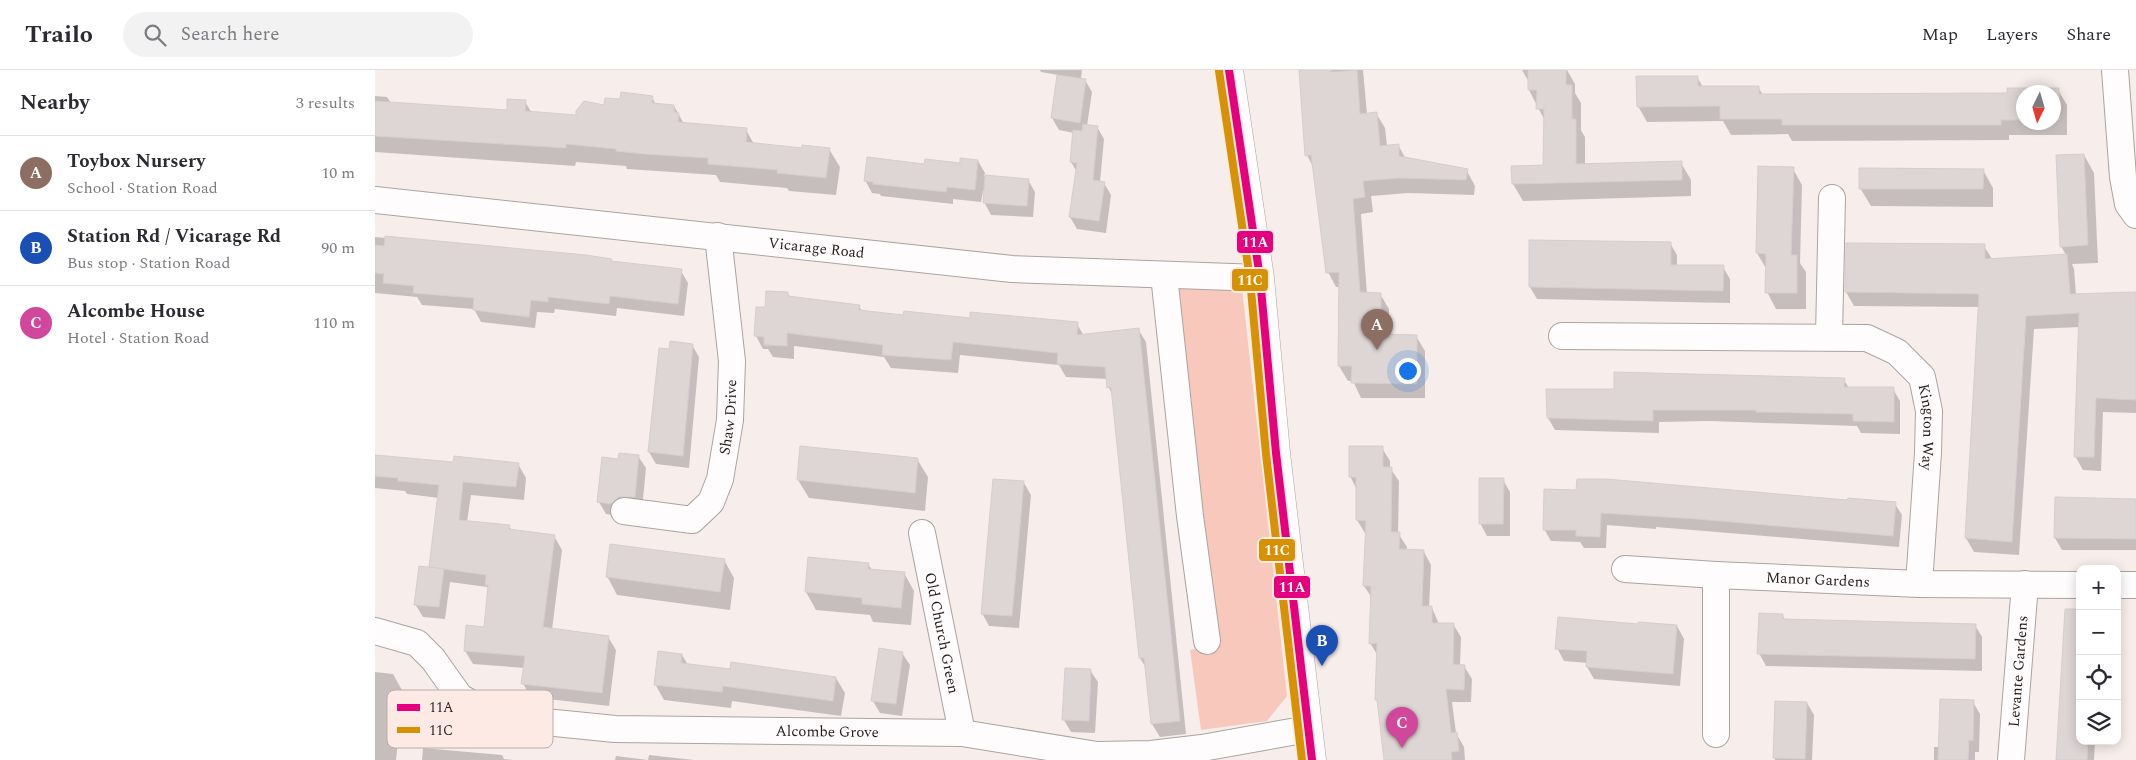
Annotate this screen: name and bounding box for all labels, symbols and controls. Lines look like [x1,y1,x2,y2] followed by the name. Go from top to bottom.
[123,12,473,57] search box
[25,17,93,53] text: Trailo
[181,20,279,49] text: Search here
[141,21,169,49] icon: search
[1922,21,1958,48] text: Map
[1986,21,2038,48] text: Layers
[2066,21,2111,48] text: Share
[2016,85,2061,130] north arrow
[20,87,90,119] text: Nearby
[296,91,355,115] text: 3 results
[67,147,205,176] text: Toybox Nursery
[30,161,42,185] text: A
[321,161,355,185] text: 10 m
[67,176,218,200] text: School · Station Road
[67,222,281,251] text: Station Rd / Vicarage Rd
[1236,230,1274,254] line badge: 11A
[767,231,866,264] street label: Vicarage Road
[1242,232,1268,253] text: 11A
[30,236,42,260] text: B
[321,236,355,260] text: 90 m
[67,251,230,275] text: Bus stop · Station Road
[1231,268,1269,292] line badge: 11C
[1237,270,1263,291] text: 11C
[67,297,205,326] text: Alcombe House
[1361,309,1393,350] pin: A
[30,311,42,335] text: C
[313,311,355,335] text: 110 m
[67,326,210,350] text: Hotel · Station Road
[1395,358,1421,384] your location
[713,379,743,457] street label: Shaw Drive
[1912,382,1941,472] street label: Kington Way
[1258,538,1296,562] line badge: 11C
[1264,540,1290,561] text: 11C
[2076,565,2121,745] map controls
[2076,565,2121,610] button: +
[1765,566,1870,593] street label: Manor Gardens
[919,570,965,696] street label: Old Church Green
[1273,575,1311,599] line badge: 11A
[1279,577,1305,598] text: 11A
[2076,610,2121,655] button: −
[2002,614,2034,728] street label: Levante Gardens
[1306,625,1338,666] pin: B
[2076,655,2121,700] button: locate
[387,690,553,748] legend
[429,697,454,718] text: 11A
[2076,700,2121,745] button: layers
[1386,707,1418,748] pin: C
[776,719,879,744] street label: Alcombe Grove
[429,720,453,741] text: 11C

